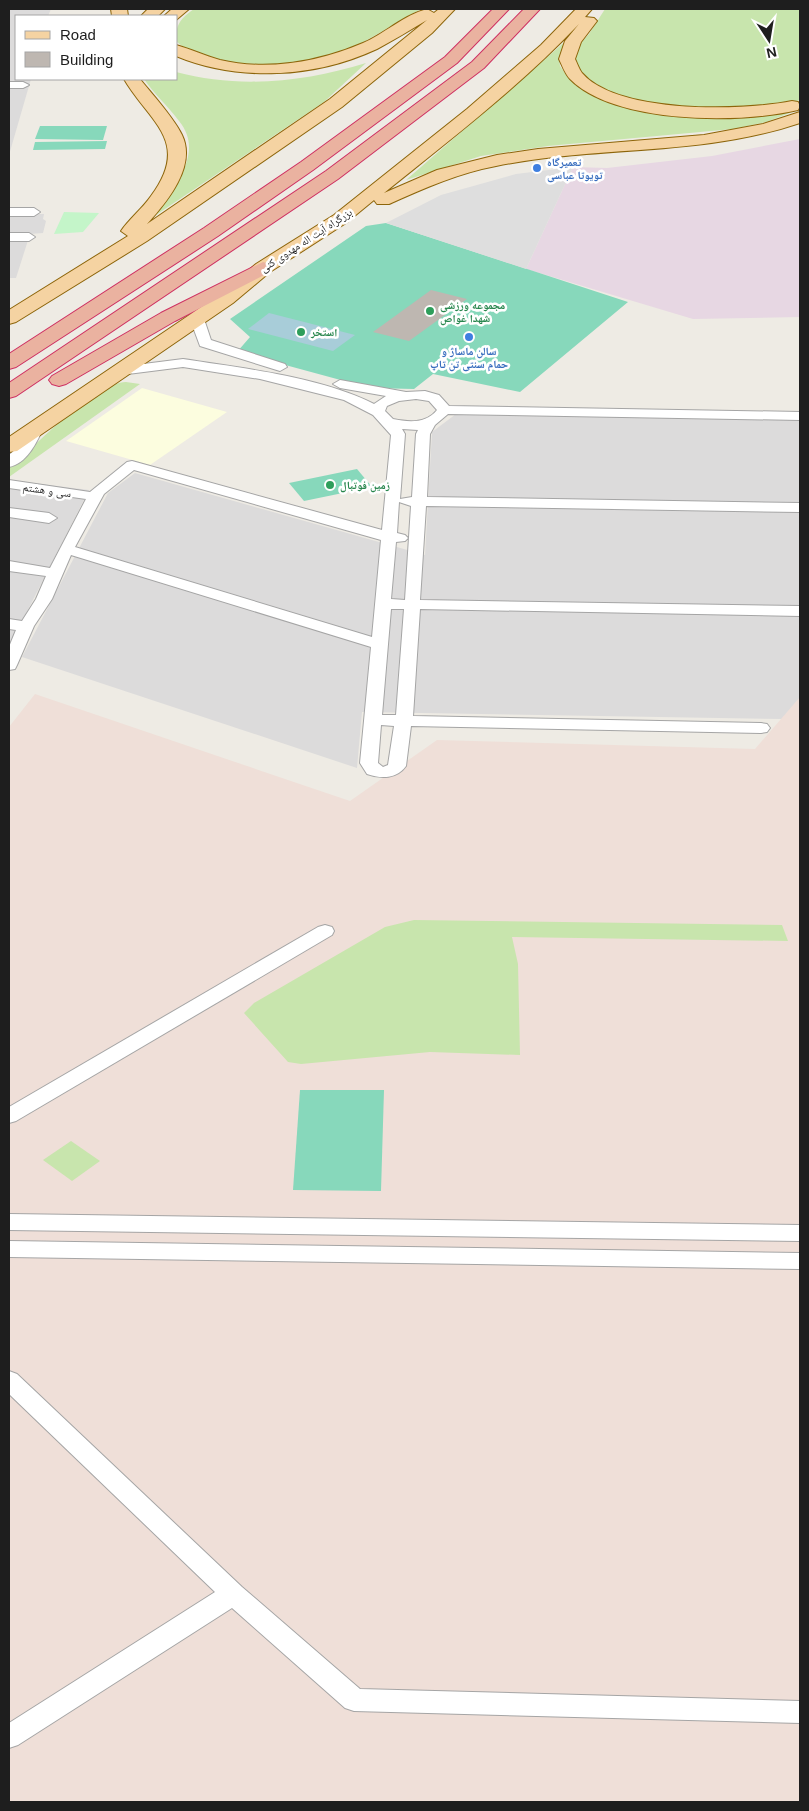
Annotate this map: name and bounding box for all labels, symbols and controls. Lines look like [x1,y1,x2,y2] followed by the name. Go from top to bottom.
[15,15,178,80] legend
[744,15,794,65] north arrow
[60,26,96,43] text: Road
[765,44,778,62] text: N
[60,51,113,68] text: Building
[547,156,603,183] place label: تعمیرگاه تویوتا عباسی
[531,162,543,174] marker: تعمیرگاه تویوتا عباسی
[258,206,355,275] street label: بزرگراه آیت اله مهدوی کنی
[440,299,505,326] place label: مجموعه ورزشی شهدا غواص
[424,305,436,317] marker: مجموعه ورزشی شهدا غواص
[295,326,307,338] marker: استخر
[310,326,337,339] place label: استخر
[463,331,475,343] marker: سالن ماساژ و حمام سنتی تن تاپ
[430,345,508,372] place label: سالن ماساژ و حمام سنتی تن تاپ
[324,479,336,491] marker: زمین فوتبال
[340,479,390,493] place label: زمین فوتبال
[22,481,72,501] street label: سی و هشتم

